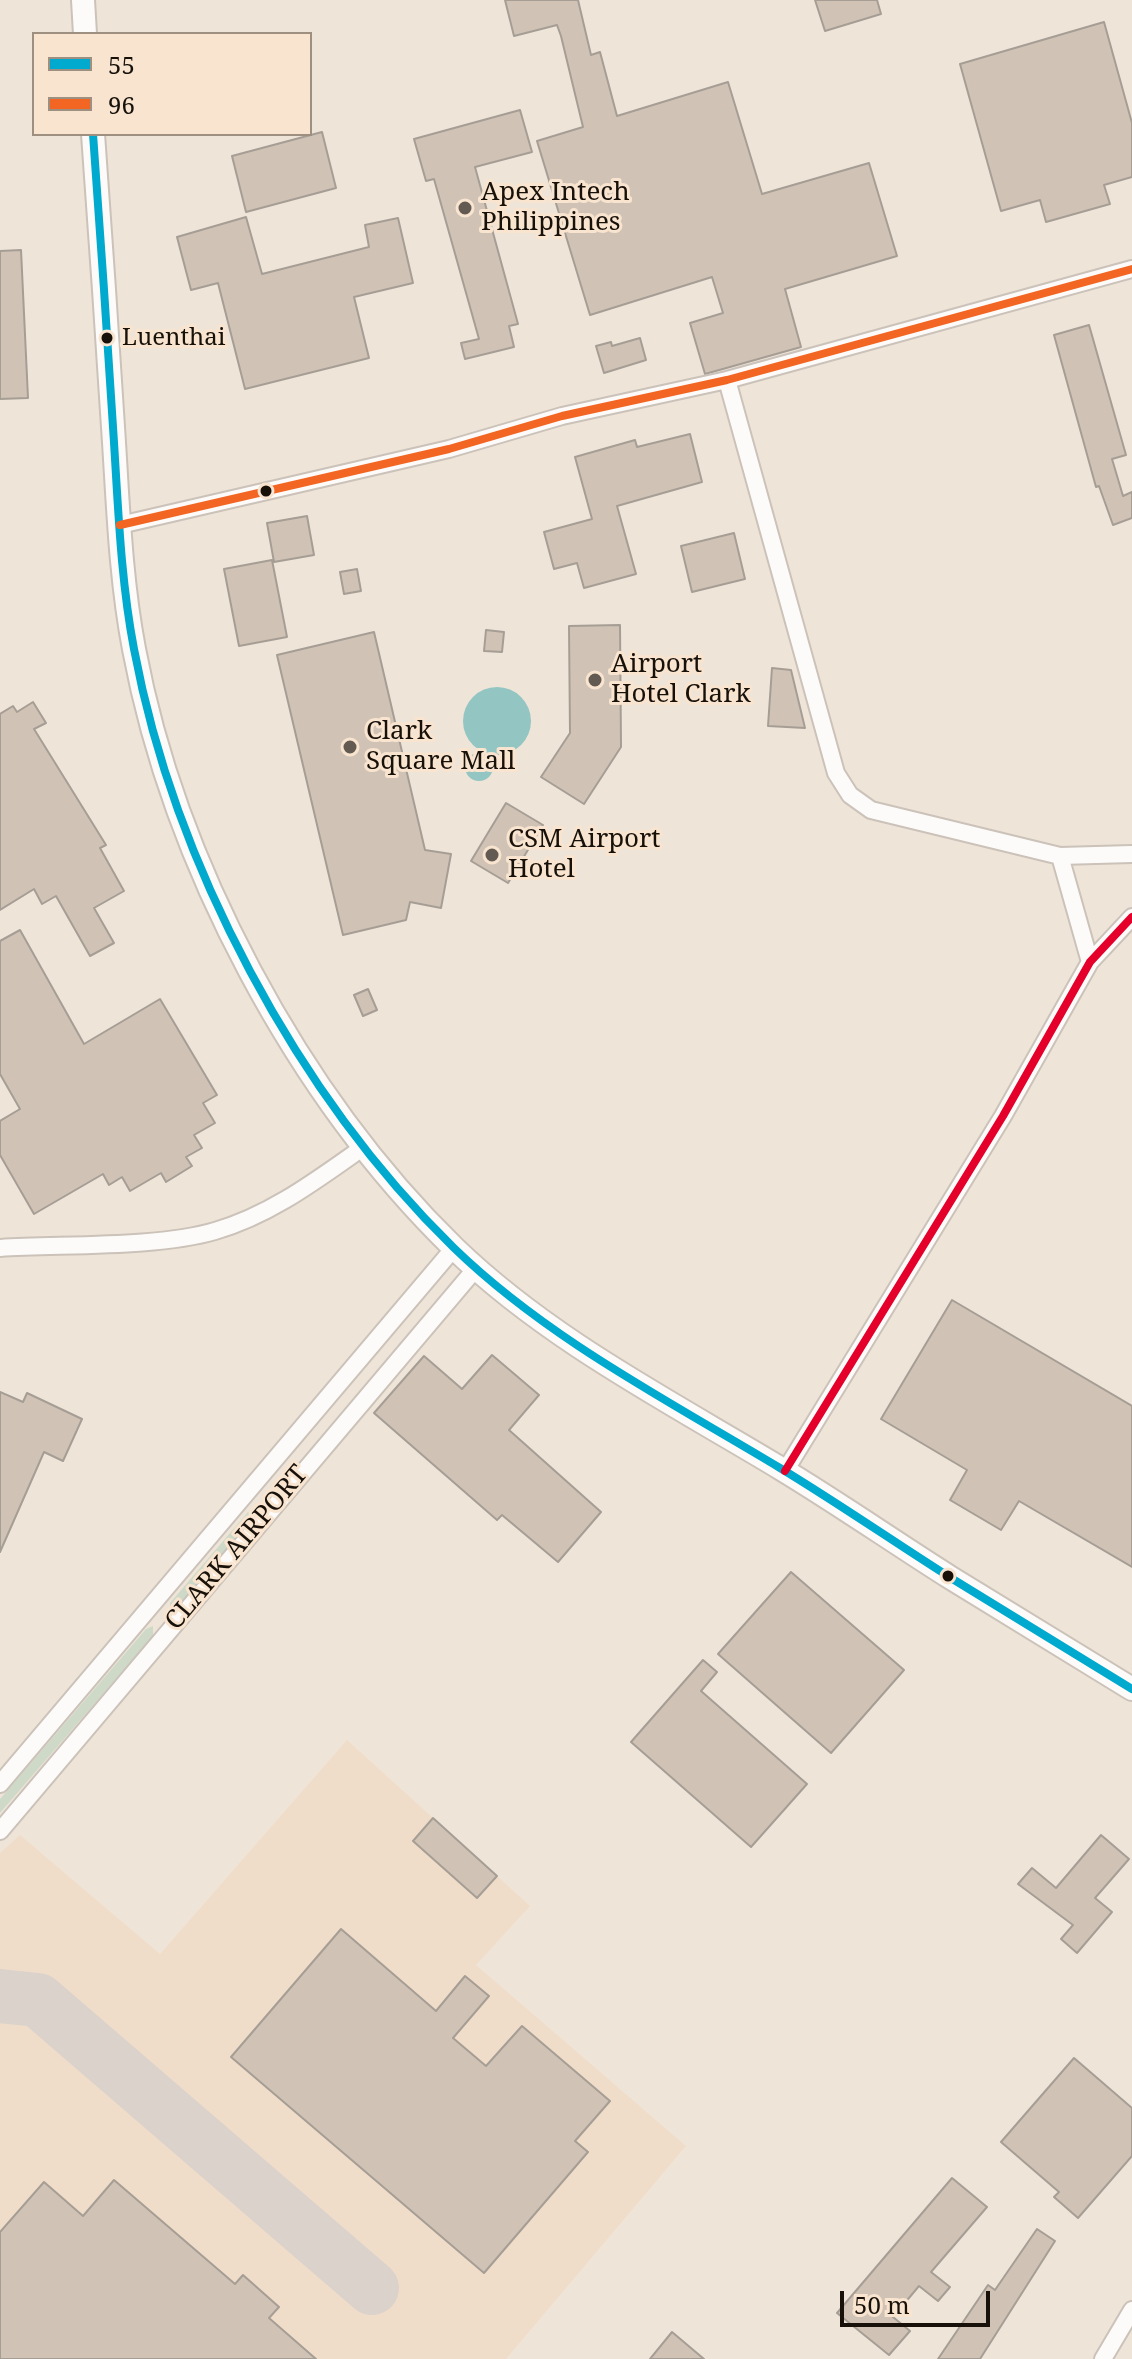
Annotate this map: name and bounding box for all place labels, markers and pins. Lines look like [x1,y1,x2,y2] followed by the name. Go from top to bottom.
[481,177,630,238] place label: Apex Intech Philippines
[456,199,474,217] marker: Apex Intech Philippines
[122,324,225,352] place label: Luenthai
[99,330,115,346] marker: Luenthai
[258,483,274,499] unlabelled marker
[611,649,751,710] place label: Airport Hotel Clark
[586,671,604,689] marker: Airport Hotel Clark
[366,716,515,778] place label: Clark Square Mall
[341,738,359,756] marker: Clark Square Mall
[508,824,661,886] place label: CSM Airport Hotel
[483,846,501,864] marker: CSM Airport Hotel
[940,1568,956,1584] unlabelled marker

